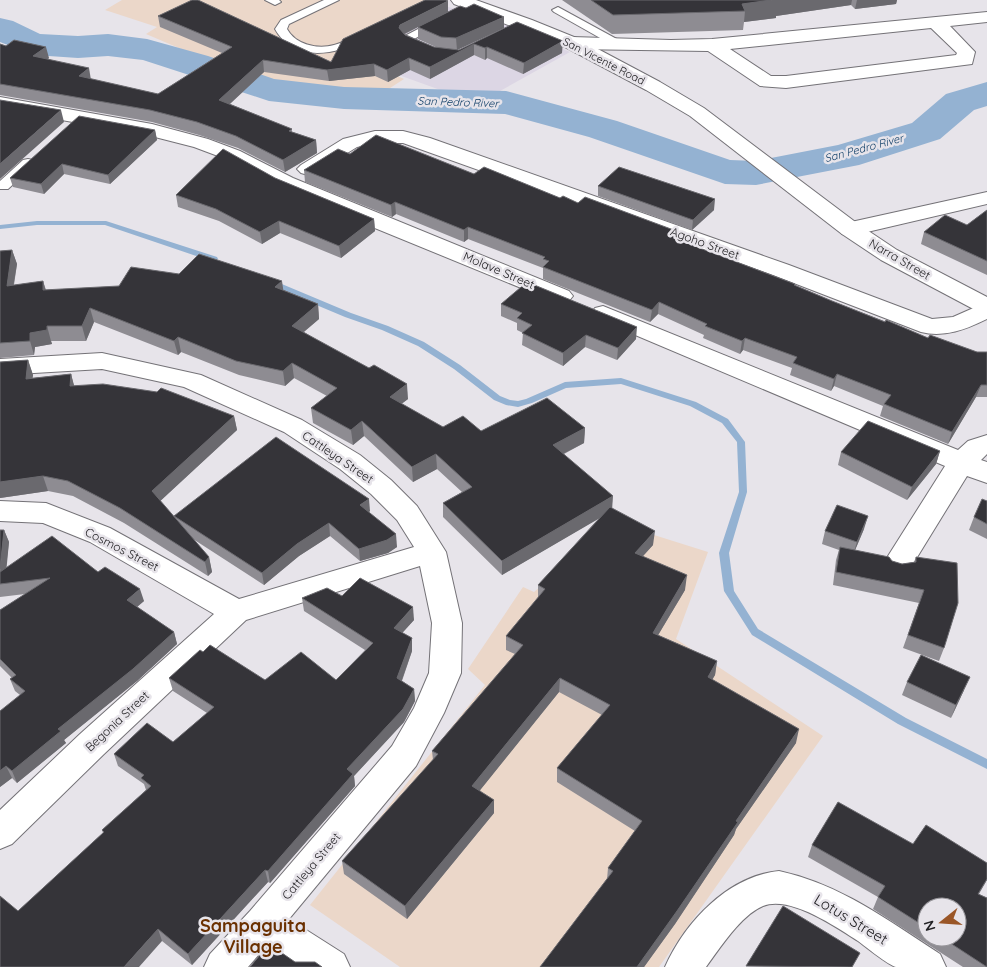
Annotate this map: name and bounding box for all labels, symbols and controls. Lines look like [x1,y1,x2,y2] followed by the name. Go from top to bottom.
[561,34,647,88] street label: San Vicente Road
[417,94,501,110] water label: San Pedro River
[823,130,907,165] water label: San Pedro River
[668,224,742,262] street label: Agoho Street
[867,235,933,283] street label: Narra Street
[461,248,537,292] street label: Molave Street
[299,428,377,486] street label: Cattleya Street
[83,524,161,574] street label: Cosmos Street
[82,688,152,754] street label: Begonia Street
[279,829,343,903] street label: Cattleya Street
[811,890,891,948] street label: Lotus Street
[917,897,967,947] north arrow
[200,914,306,958] district label: Sampaguita Village
[919,918,940,933] text: N

